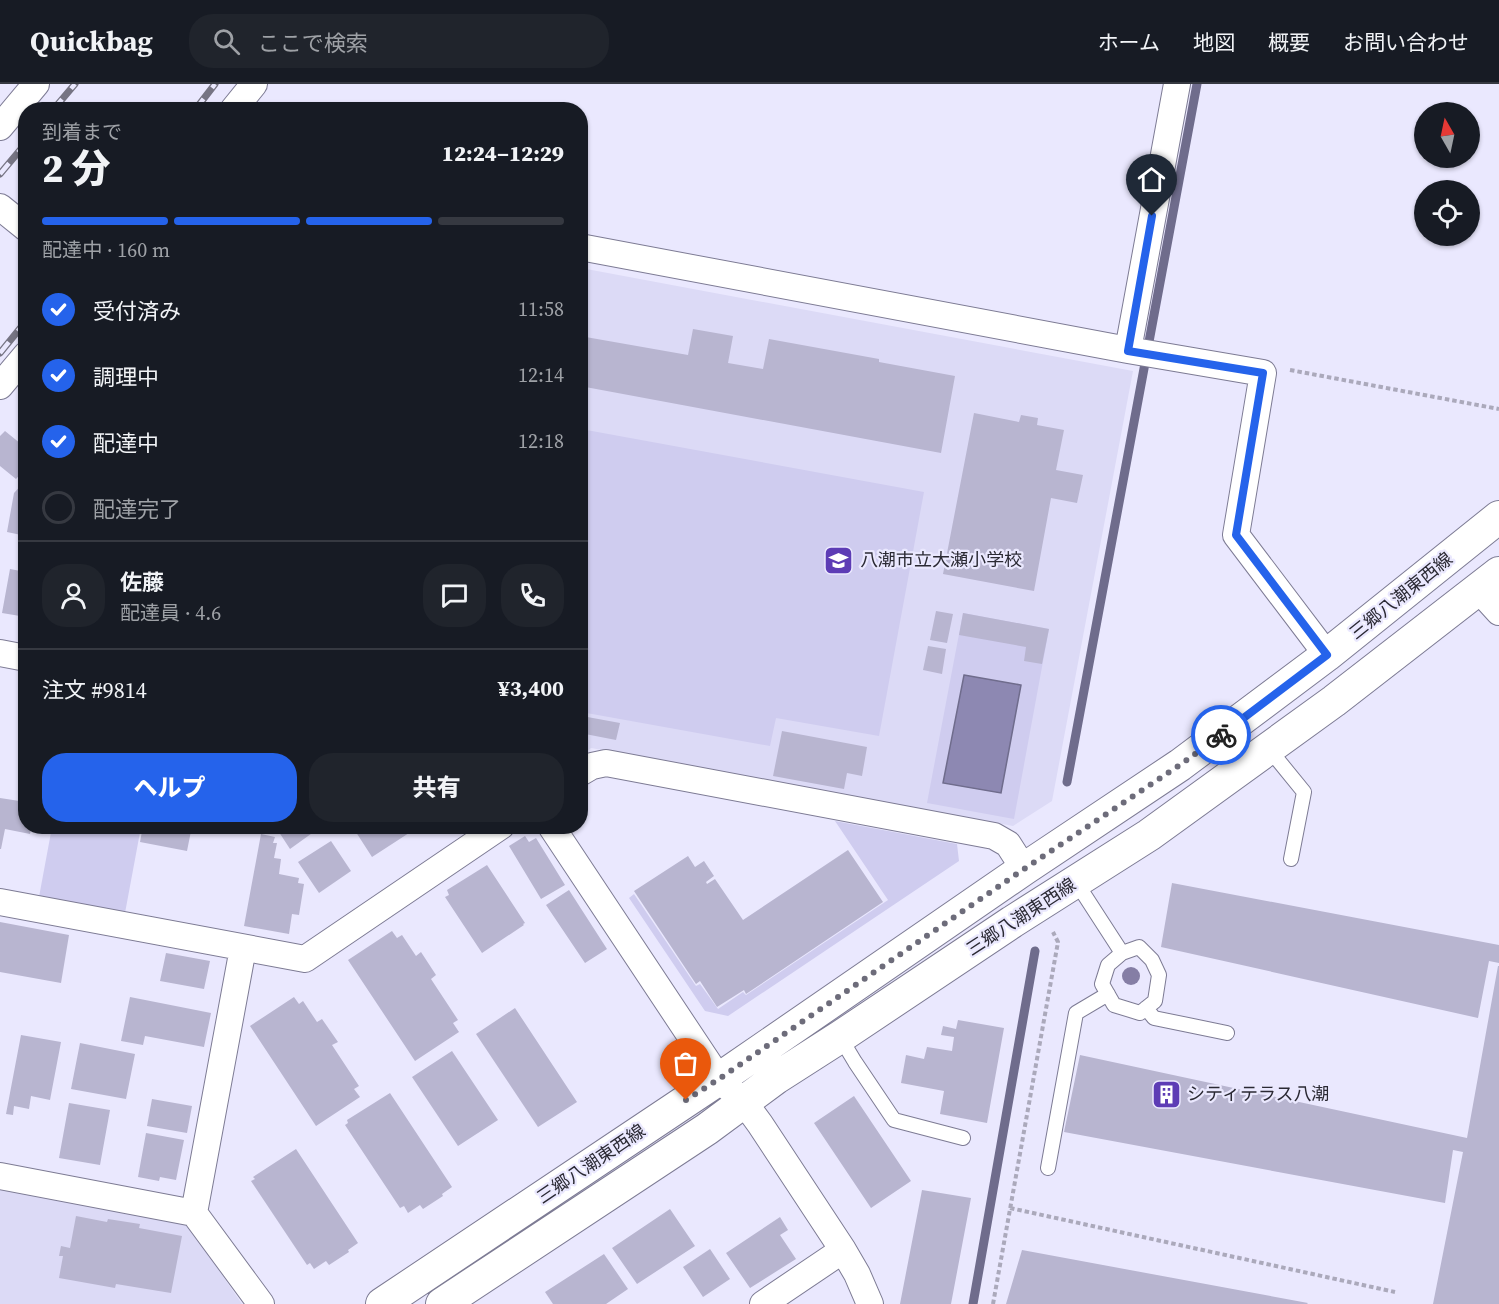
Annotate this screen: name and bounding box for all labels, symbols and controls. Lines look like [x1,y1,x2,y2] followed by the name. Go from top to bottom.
[189,14,609,68] search box
[30,22,153,60] text: Quickbag
[210,25,243,58] icon: search
[258,28,368,58] text: ここで検索
[1098,28,1160,57] text: ホーム
[1193,28,1235,57] text: 地図
[1268,28,1310,57] text: 概要
[1343,28,1469,57] text: お問い合わせ
[1414,102,1480,168] north arrow
[1414,102,1480,246] map controls
[42,118,122,146] text: 到着まで
[442,138,564,168] text: 12:24–12:29
[42,142,111,195] text: 2 分
[1126,154,1177,216] pin
[1135,163,1168,196] icon: home
[1414,180,1480,246] button: locate
[42,236,170,264] text: 配達中 · 160 m
[42,293,75,326] icon: check
[518,295,564,323] text: 11:58
[93,296,181,326] text: 受付済み
[42,359,75,392] icon: check
[518,361,564,389] text: 12:14
[93,362,159,392] text: 調理中
[42,425,75,458] icon: check
[518,427,564,455] text: 12:18
[93,428,159,458] text: 配達中
[93,494,181,524] text: 配達完了
[823,544,855,576] school or university icon: 八潮市立大瀬小学校
[1344,546,1458,645] street label: 三郷八潮東西線
[860,547,1022,572] place label: 八潮市立大瀬小学校
[42,564,105,627] button: person
[423,564,486,627] button: chat
[501,564,564,627] button: phone
[120,567,164,597] text: 佐藤
[120,599,221,627] text: 配達員 · 4.6
[498,673,564,703] text: ¥3,400
[42,675,147,705] text: 注文 #9814
[1191,705,1251,765] courier
[1205,719,1238,752] icon: bike
[42,753,297,822] button: ヘルプ
[309,753,564,822] button: 共有
[961,872,1080,961] street label: 三郷八潮東西線
[660,1038,711,1100] pin
[669,1047,702,1080] icon: bag
[1150,1078,1182,1110] building icon: シティテラス八潮
[1187,1081,1330,1106] place label: シティテラス八潮
[532,1118,650,1209] street label: 三郷八潮東西線

